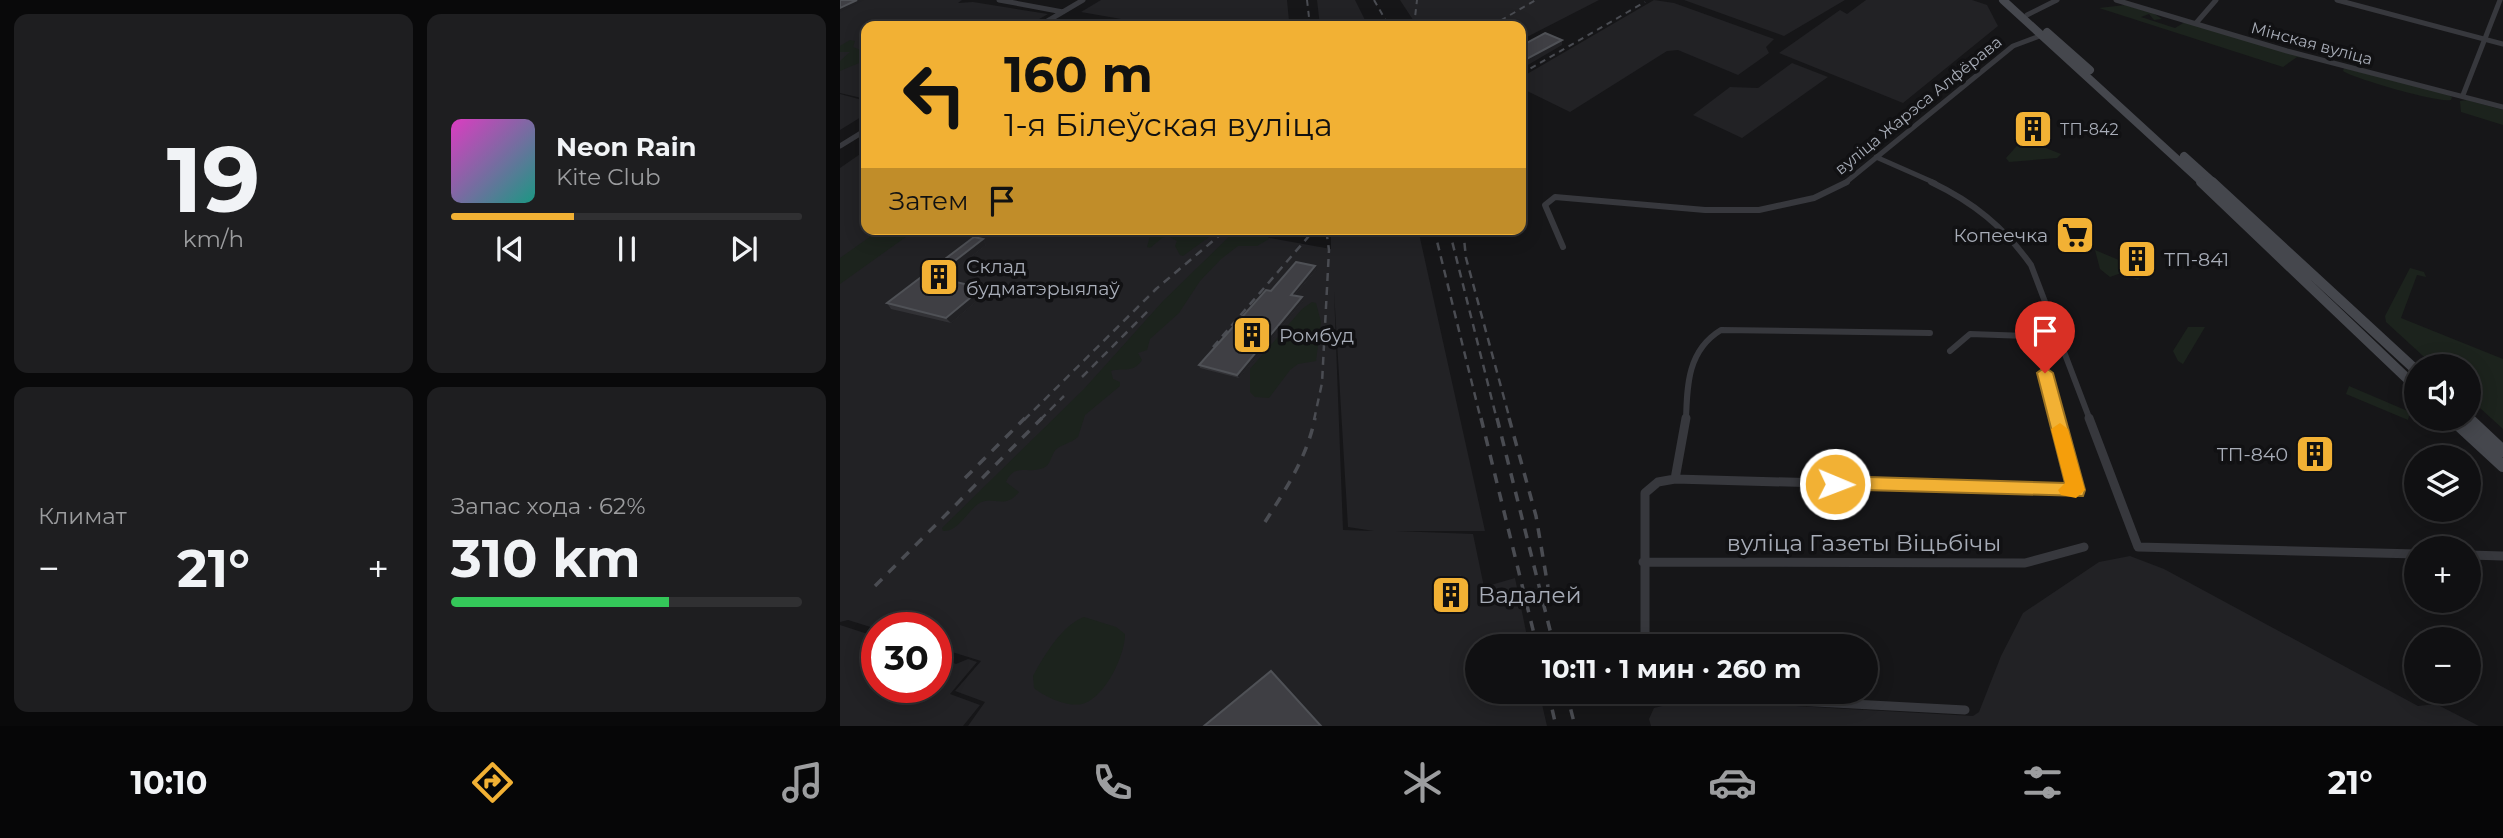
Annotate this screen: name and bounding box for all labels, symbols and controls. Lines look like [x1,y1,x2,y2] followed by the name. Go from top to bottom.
[2249,18,2375,69] street label: Мінская вуліца
[1831,32,2005,179] street label: вуліца Жарэса Алфёрава
[1004,45,1153,104] text: 160 m
[889,49,980,140] icon: left
[1004,105,1333,144] text: 1-я Білеўская вуліца
[2012,108,2054,150] building icon: ТП-842
[2060,120,2119,139] place label: ТП-842
[167,124,260,235] text: 19
[556,131,697,163] text: Neon Rain
[556,163,661,191] text: Kite Club
[983,182,1021,220] icon: arrive
[889,185,969,217] text: Затем
[2054,214,2096,256] supermarket icon: Копеечка
[1954,224,2048,247] place label: Копеечка
[183,225,244,253] text: km/h
[491,230,529,268] icon: previous
[608,230,646,268] icon: pause
[725,230,763,268] icon: next
[2116,238,2158,280] building icon: ТП-841
[2164,248,2229,271] place label: ТП-841
[966,255,1120,300] place label: Склад будматэрыялаў
[918,256,960,298] building icon: Склад будматэрыялаў
[2015,301,2075,373] pin
[2026,312,2064,350] icon: arrive
[1231,314,1273,356] building icon: Ромбуд
[1279,324,1354,347] place label: Ромбуд
[2404,354,2481,704] map controls
[2404,354,2481,431] button: sound
[2294,433,2336,475] building icon: ТП-840
[2217,443,2288,466] place label: ТП-840
[2404,445,2481,522] button: layers
[1798,447,1872,521] position arrow
[451,492,645,520] text: Запас хода · 62%
[38,502,127,530] text: Климат
[451,527,641,590] text: 310 km
[1727,529,2001,557] street label: вуліца Газеты Віцьбічы
[2404,536,2481,613] button: +
[177,537,250,600] text: 21°
[38,545,60,592] text: −
[367,545,389,592] text: +
[1430,574,1472,616] building icon: Вадалей
[1478,581,1582,609] place label: Вадалей
[861,612,952,703] speed limit sign: 30
[2404,627,2481,704] button: −
[1542,653,1801,685] text: 10:11 · 1 мин · 260 m
[468,758,517,807] icon: directions
[778,758,827,807] icon: music
[1088,758,1137,807] icon: phone
[1398,758,1447,807] icon: climate
[1708,758,1757,807] icon: car
[2018,758,2067,807] icon: filters
[130,763,207,802] text: 10:10
[2328,763,2373,802] text: 21°

